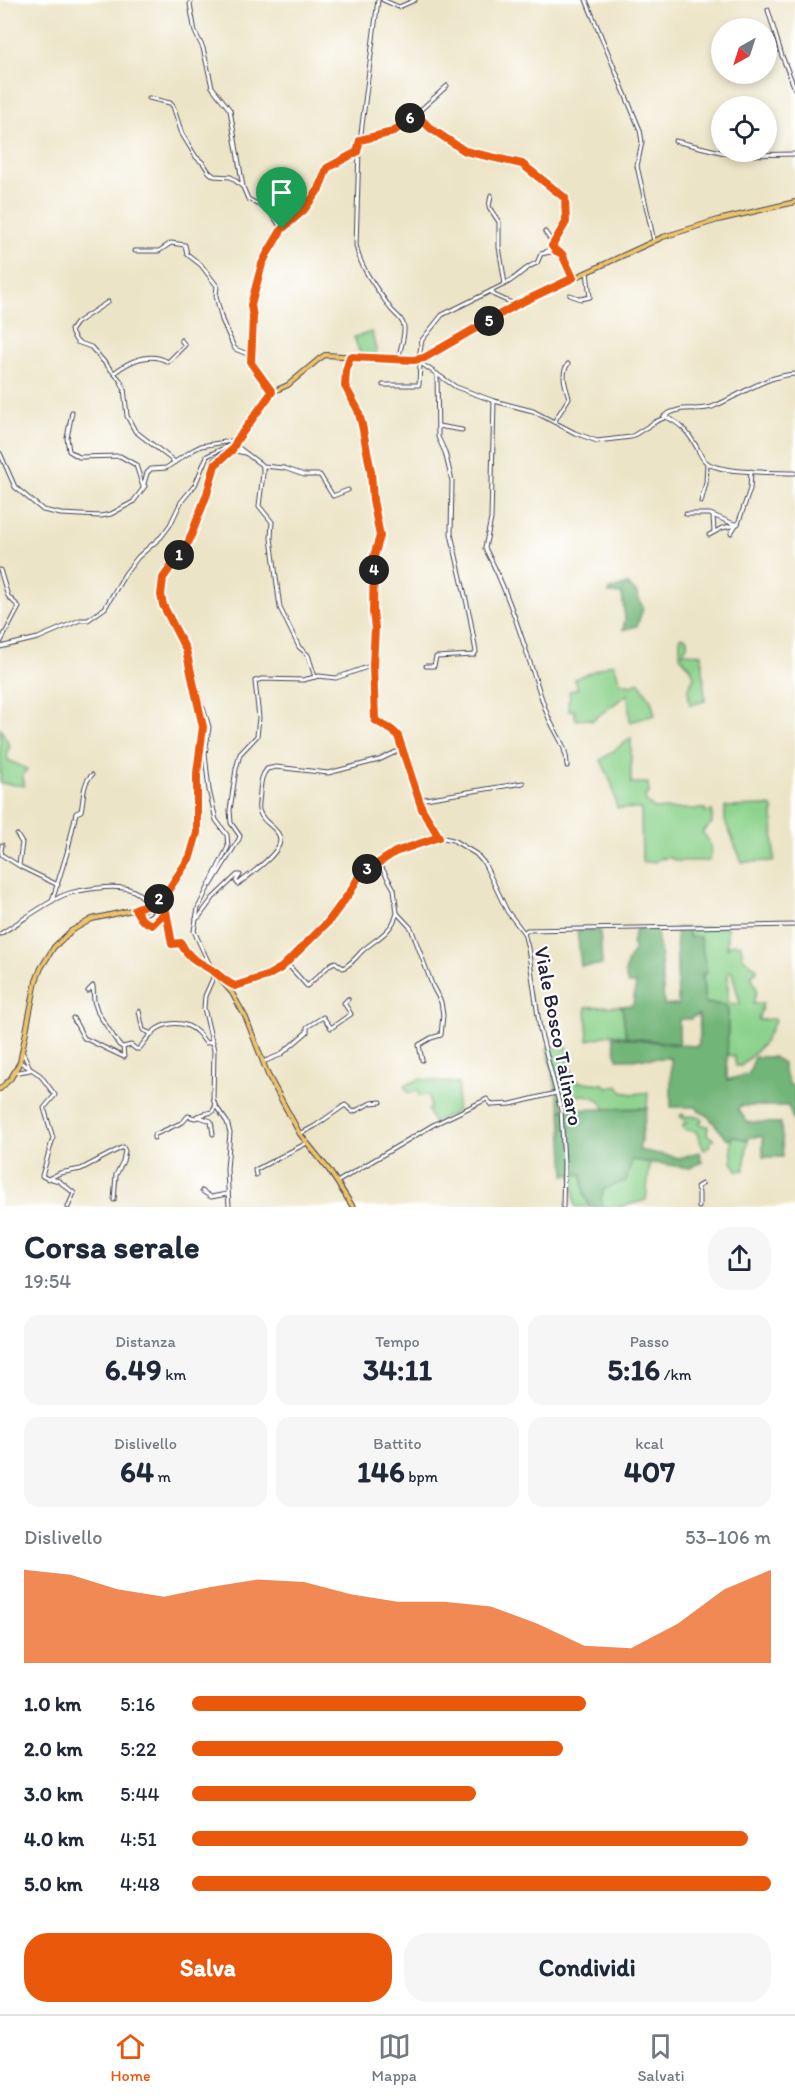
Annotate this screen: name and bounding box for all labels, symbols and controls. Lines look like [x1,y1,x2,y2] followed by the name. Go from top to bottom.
[711,18,777,84] north arrow
[711,18,777,162] map controls
[711,96,777,162] button: locate
[395,103,425,133] pin: 6
[406,108,414,127] text: 6
[256,167,307,229] pin
[265,176,298,209] icon: arrive
[474,306,504,336] pin: 5
[485,311,493,330] text: 5
[164,540,194,570] pin: 1
[175,545,183,564] text: 1
[359,555,389,585] pin: 4
[369,560,379,579] text: 4
[352,854,382,884] pin: 3
[363,859,371,878] text: 3
[144,884,174,914] pin: 2
[155,889,163,908] text: 2
[529,944,589,1128] street label: Viale Bosco Talinaro
[24,1227,200,1266] text: Corsa serale
[708,1227,771,1290] button: share
[24,1269,71,1293] text: 19:54
[115,1332,176,1351] text: Distanza
[375,1332,420,1351] text: Tempo
[630,1332,669,1351] text: Passo
[105,1351,162,1388] text: 6.49
[363,1351,432,1388] text: 34:11
[607,1351,660,1388] text: 5:16
[162,1365,186,1384] text: km
[660,1365,692,1384] text: /km
[114,1434,177,1453] text: Dislivello
[373,1434,422,1453] text: Battito
[635,1434,664,1453] text: kcal
[120,1453,154,1490] text: 64
[357,1453,405,1490] text: 146
[624,1453,675,1490] text: 407
[154,1467,171,1486] text: m
[405,1467,438,1486] text: bpm
[24,1525,103,1549] text: Dislivello
[685,1525,771,1549] text: 53–106 m
[24,1692,81,1716] text: 1.0 km
[120,1692,155,1716] text: 5:16
[24,1737,83,1761] text: 2.0 km
[120,1737,156,1761] text: 5:22
[24,1782,83,1806] text: 3.0 km
[120,1782,159,1806] text: 5:44
[24,1827,84,1851] text: 4.0 km
[120,1827,157,1851] text: 4:51
[24,1872,83,1896] text: 5.0 km
[120,1872,160,1896] text: 4:48
[24,1933,392,2002] button: Salva
[404,1933,771,2002] button: Condividi
[110,2030,151,2085] tab: Home
[371,2030,417,2085] tab: Mappa
[637,2030,685,2085] tab: Salvati

